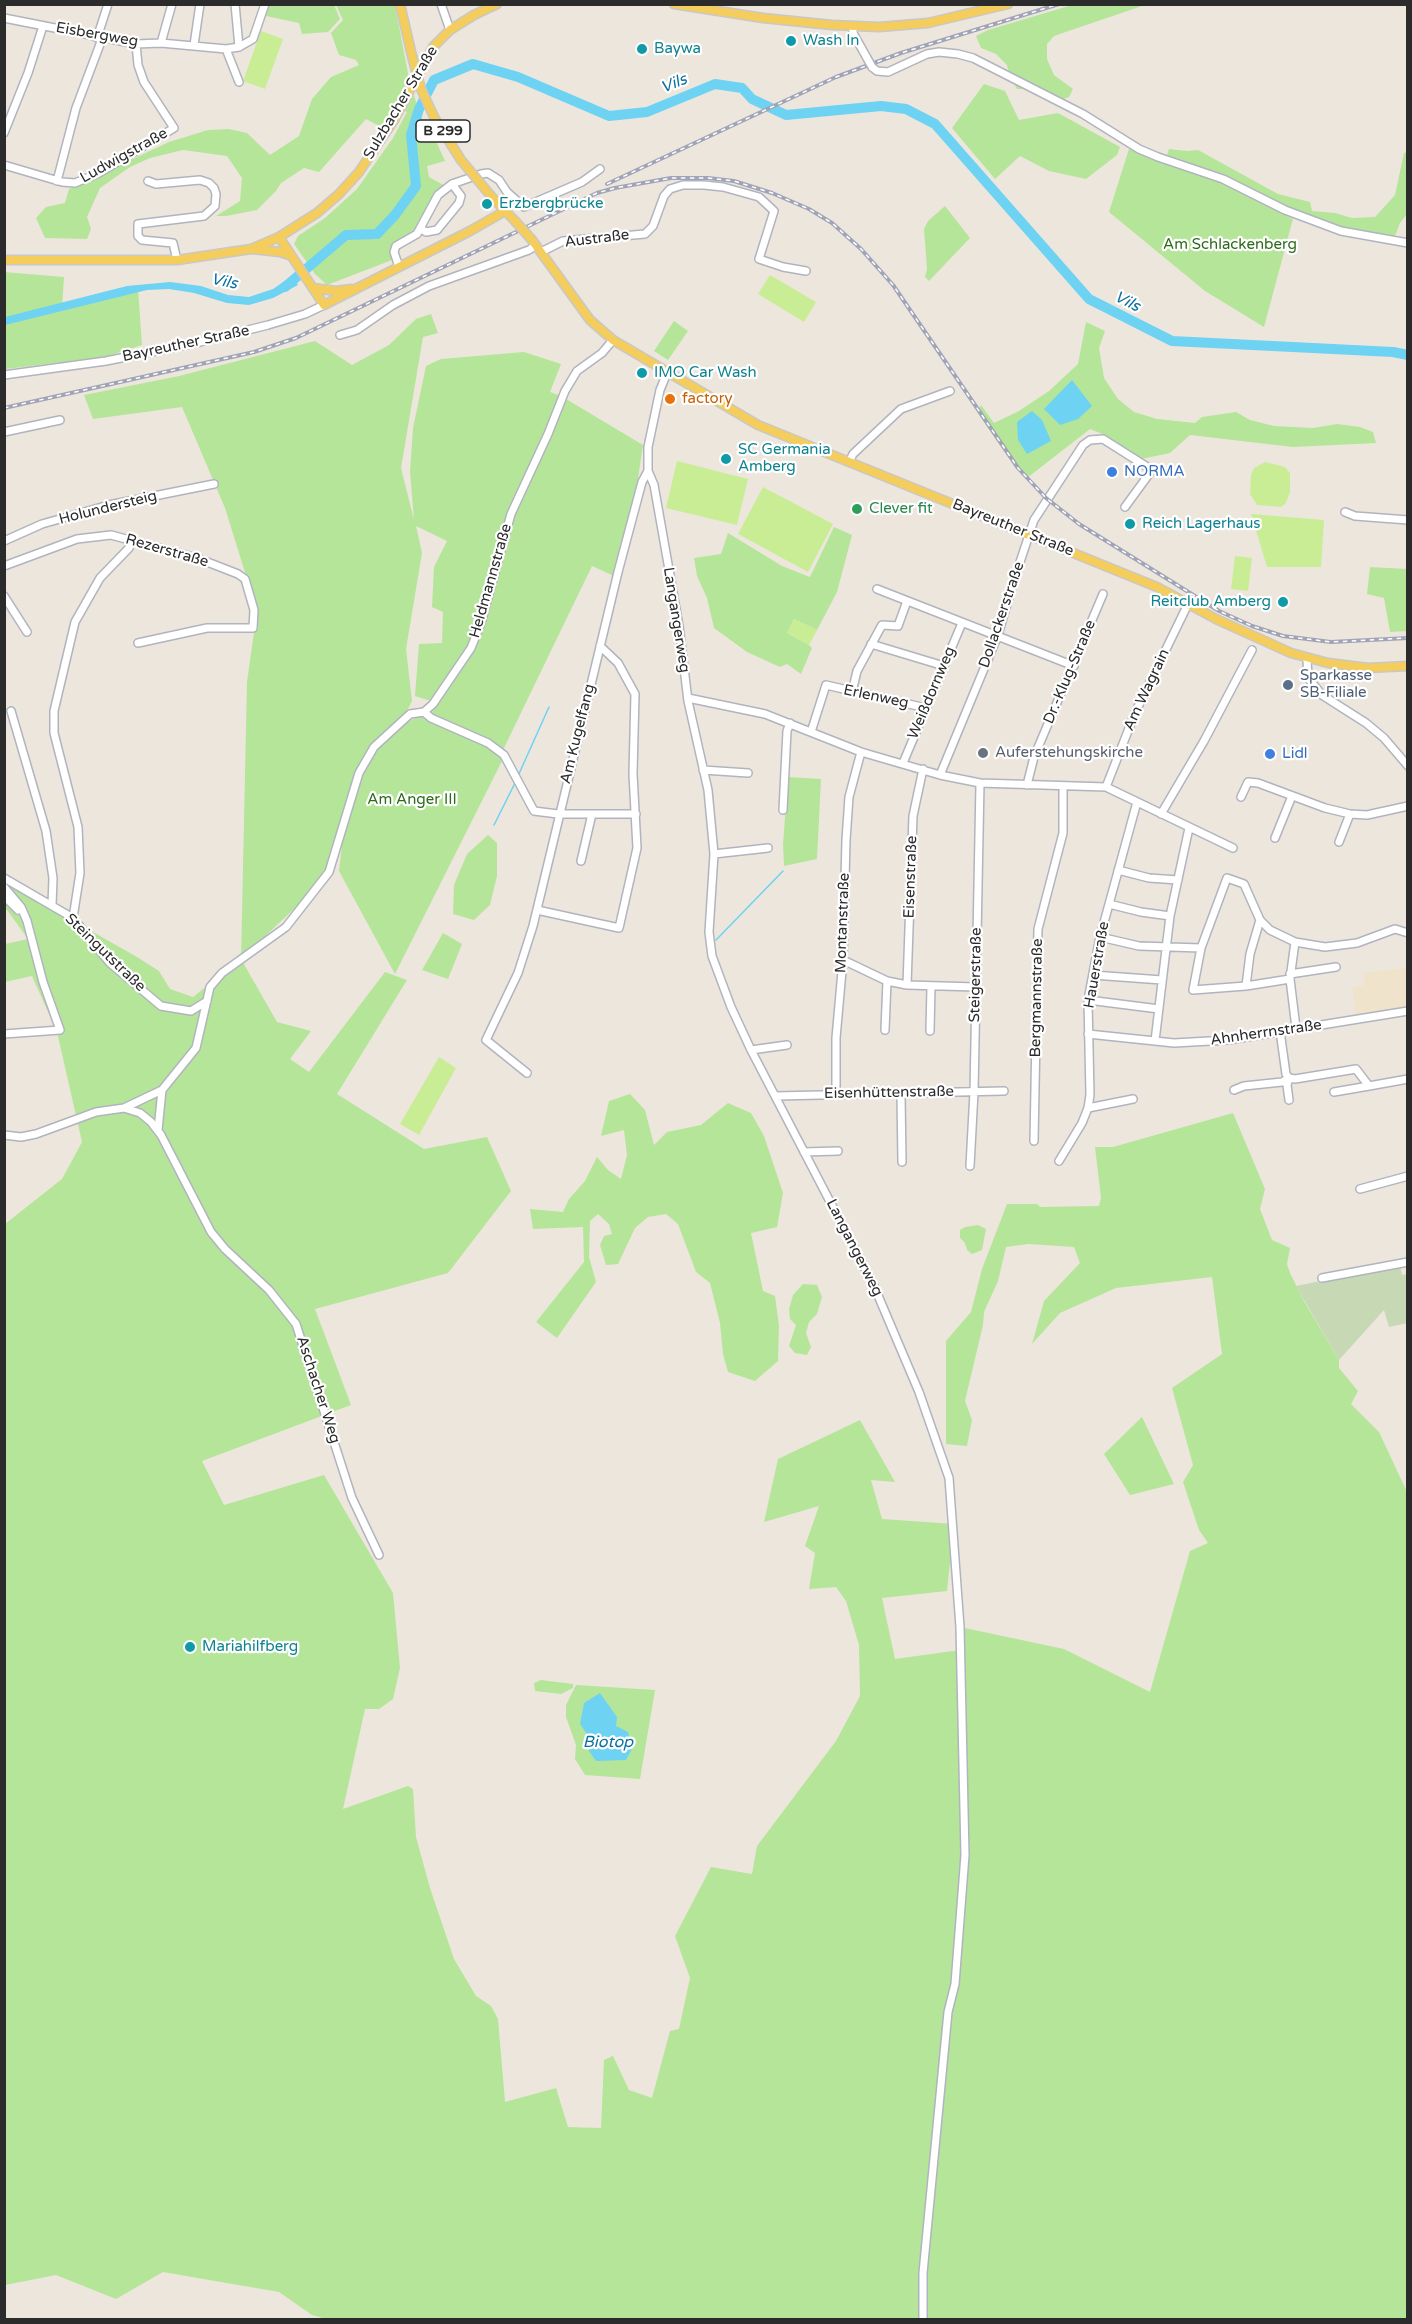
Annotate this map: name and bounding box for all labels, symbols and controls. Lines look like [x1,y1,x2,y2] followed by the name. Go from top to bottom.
[54,19,140,51] street label: Eisbergweg
[803,32,859,50] place label: Wash In
[784,34,798,48] marker: Wash In
[654,40,701,58] place label: Baywa
[635,42,649,56] marker: Baywa
[360,43,442,163] street label: Sulzbacher Straße
[658,70,690,98] water label: Vils
[416,120,470,142] road number: B 299
[77,125,171,187] street label: Ludwigstraße
[499,195,603,213] place label: Erzbergbrücke
[480,197,494,211] marker: Erzbergbrücke
[564,226,630,252] street label: Austraße
[1163,236,1297,254] park label: Am Schlackenberg
[209,270,239,294] water label: Vils
[1111,287,1143,317] water label: Vils
[121,322,251,366] street label: Bayreuther Straße
[654,364,757,382] place label: IMO Car Wash
[635,366,649,380] marker: IMO Car Wash
[682,390,732,408] place label: factory
[663,392,677,406] marker: factory
[738,441,831,476] place label: SC Germania Amberg
[719,452,733,466] marker: SC Germania Amberg
[1124,463,1185,481] place label: NORMA
[1105,465,1119,479] marker: NORMA
[57,487,159,529] street label: Holundersteig
[950,495,1076,561] street label: Bayreuther Straße
[869,500,933,518] place label: Clever fit
[850,502,864,516] marker: Clever fit
[1142,515,1261,533] place label: Reich Lagerhaus
[1123,517,1137,531] marker: Reich Lagerhaus
[466,522,516,640] street label: Heldmannstraße
[123,531,211,571] street label: Rezerstraße
[975,560,1029,670] street label: Dollackerstraße
[659,566,693,674] street label: Langangerweg
[1150,593,1271,611] place label: Reitclub Amberg
[1276,595,1290,609] marker: Reitclub Amberg
[1040,617,1100,727] street label: Dr.-Klug-Straße
[904,644,960,742] street label: Weißdornweg
[1120,646,1174,734] street label: Am Wagrain
[1300,667,1372,702] place label: Sparkasse SB-Filiale
[1281,678,1295,692] marker: Sparkasse SB-Filiale
[842,681,910,713] street label: Erlenweg
[557,682,599,786] street label: Am Kugelfang
[995,744,1143,762] place label: Auferstehungskirche
[1282,745,1308,763] place label: Lidl
[976,746,990,760] marker: Auferstehungskirche
[1263,747,1277,761] marker: Lidl
[367,791,457,809] park label: Am Anger III
[901,835,921,919] street label: Eisenstraße
[832,873,854,973] street label: Montanstraße
[61,910,149,996] street label: Steingutstraße
[1081,920,1113,1010] street label: Hauerstraße
[966,927,986,1023] street label: Steigerstraße
[1027,938,1047,1058] street label: Bergmannstraße
[1209,1016,1323,1050] street label: Ahnherrnstraße
[824,1083,954,1103] street label: Eisenhüttenstraße
[822,1196,886,1300] street label: Langangerweg
[292,1334,344,1446] street label: Aschacher Weg
[202,1638,298,1656] place label: Mariahilfberg
[183,1640,197,1654] marker: Mariahilfberg
[583,1733,633,1753] water label: Biotop

